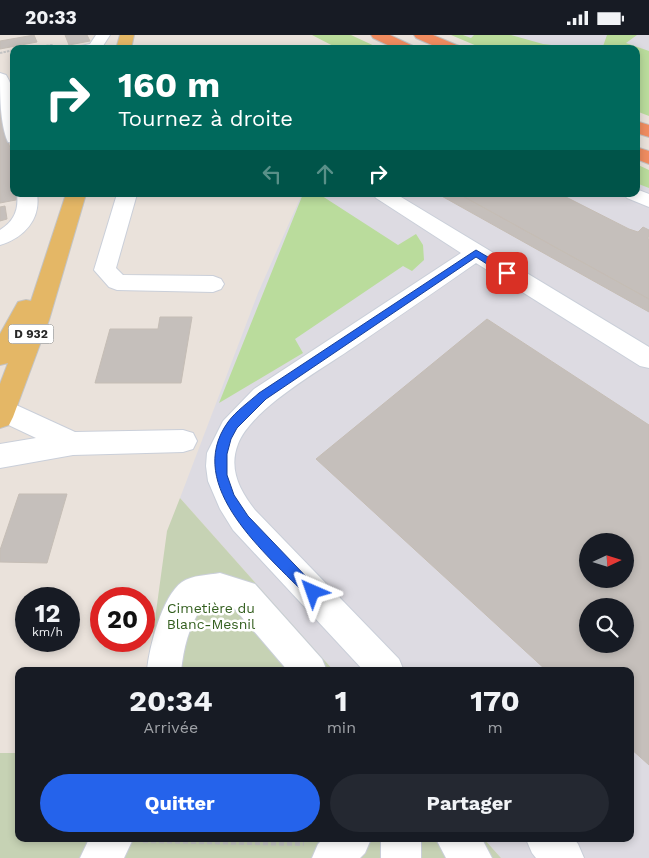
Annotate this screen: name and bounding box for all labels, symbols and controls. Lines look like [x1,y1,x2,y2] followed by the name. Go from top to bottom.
[25,6,77,29] text: 20:33
[118,64,220,106] text: 160 m
[35,65,100,130] icon: right
[118,106,293,131] text: Tournez à droite
[258,160,286,188] icon: left
[311,160,339,188] icon: ahead
[364,160,392,188] icon: right
[486,252,528,294] pin
[493,259,521,287] icon: arrive
[8,325,54,343] road number: D 932
[579,533,634,587] north arrow
[579,533,634,653] map controls
[286,565,338,617] position arrow
[90,587,155,652] speed limit sign: 20
[579,598,634,653] button: search
[35,599,60,628] text: 12
[167,600,256,632] park label: Cimetière du Blanc-Mesnil
[32,625,63,639] text: km/h
[129,683,213,718] text: 20:34
[335,683,348,718] text: 1
[470,683,520,718] text: 170
[143,718,198,737] text: Arrivée
[327,718,356,737] text: min
[487,718,503,737] text: m
[40,774,320,832] button: Quitter
[330,774,609,832] button: Partager

